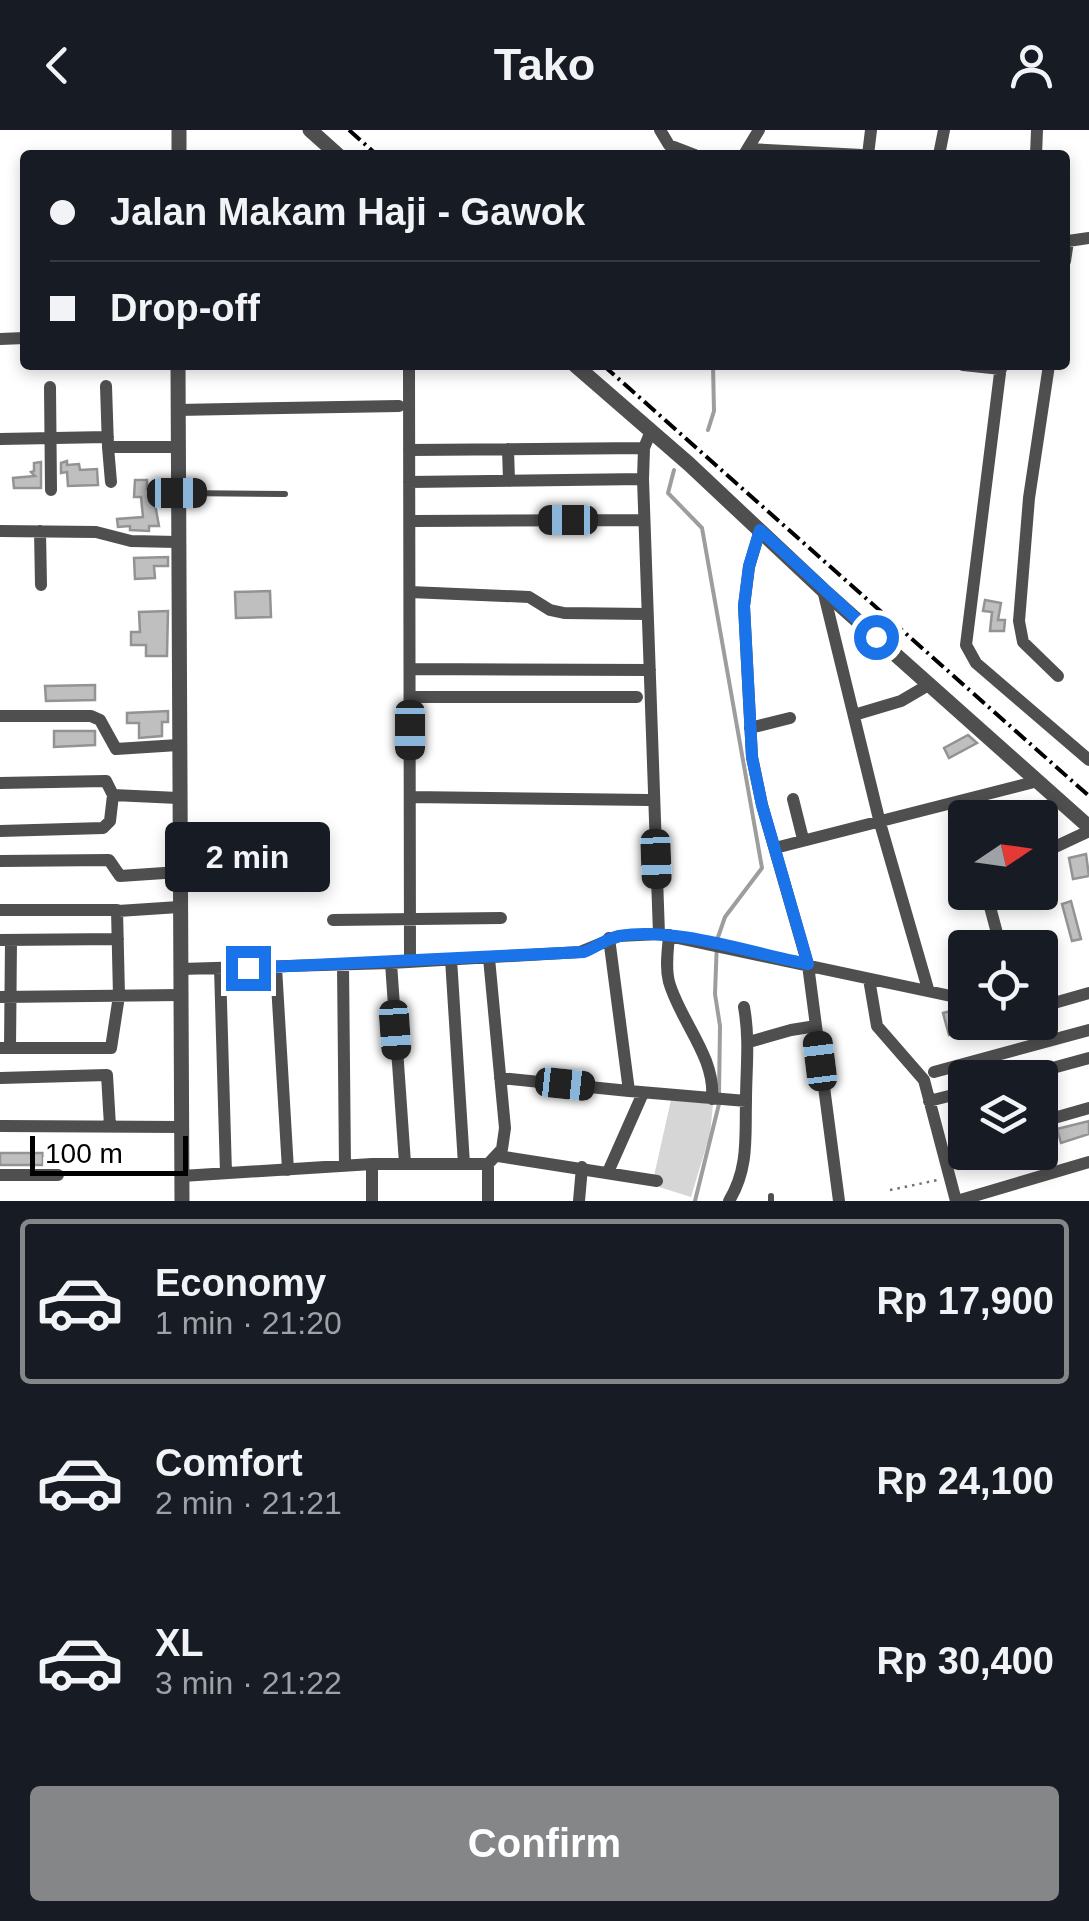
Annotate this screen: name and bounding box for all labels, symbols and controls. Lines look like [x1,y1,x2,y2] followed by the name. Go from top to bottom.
[30,38,85,93] icon: back
[1004,38,1059,93] icon: person
[494,39,595,90] text: Tako
[110,191,585,233] text: Jalan Makam Haji - Gawok
[110,287,260,329] text: Drop-off
[147,478,207,508] car
[538,505,598,535] car
[854,615,899,660] route start
[395,700,425,760] car
[948,800,1058,910] north arrow
[948,800,1058,1170] map controls
[166,823,330,893] callout: 2 min
[640,828,672,890] car
[206,839,289,875] text: 2 min
[948,930,1058,1040] button: locate
[226,946,271,991] route end
[378,999,412,1061] car
[801,1029,839,1093] car
[948,1060,1058,1170] button: layers
[534,1066,596,1102] car
[30,1131,188,1176] scale bar
[45,1138,123,1169] text: 100 m
[35,1257,125,1347] icon: car
[155,1262,326,1304] text: Economy
[877,1280,1054,1322] text: Rp 17,900
[155,1305,342,1341] text: 1 min · 21:20
[35,1437,125,1527] icon: car
[155,1442,303,1484] text: Comfort
[877,1460,1054,1502] text: Rp 24,100
[155,1485,342,1521] text: 2 min · 21:21
[35,1617,125,1707] icon: car
[155,1622,204,1664] text: XL
[877,1640,1054,1682] text: Rp 30,400
[155,1665,342,1701] text: 3 min · 21:22
[30,1786,1059,1901] button: Confirm

